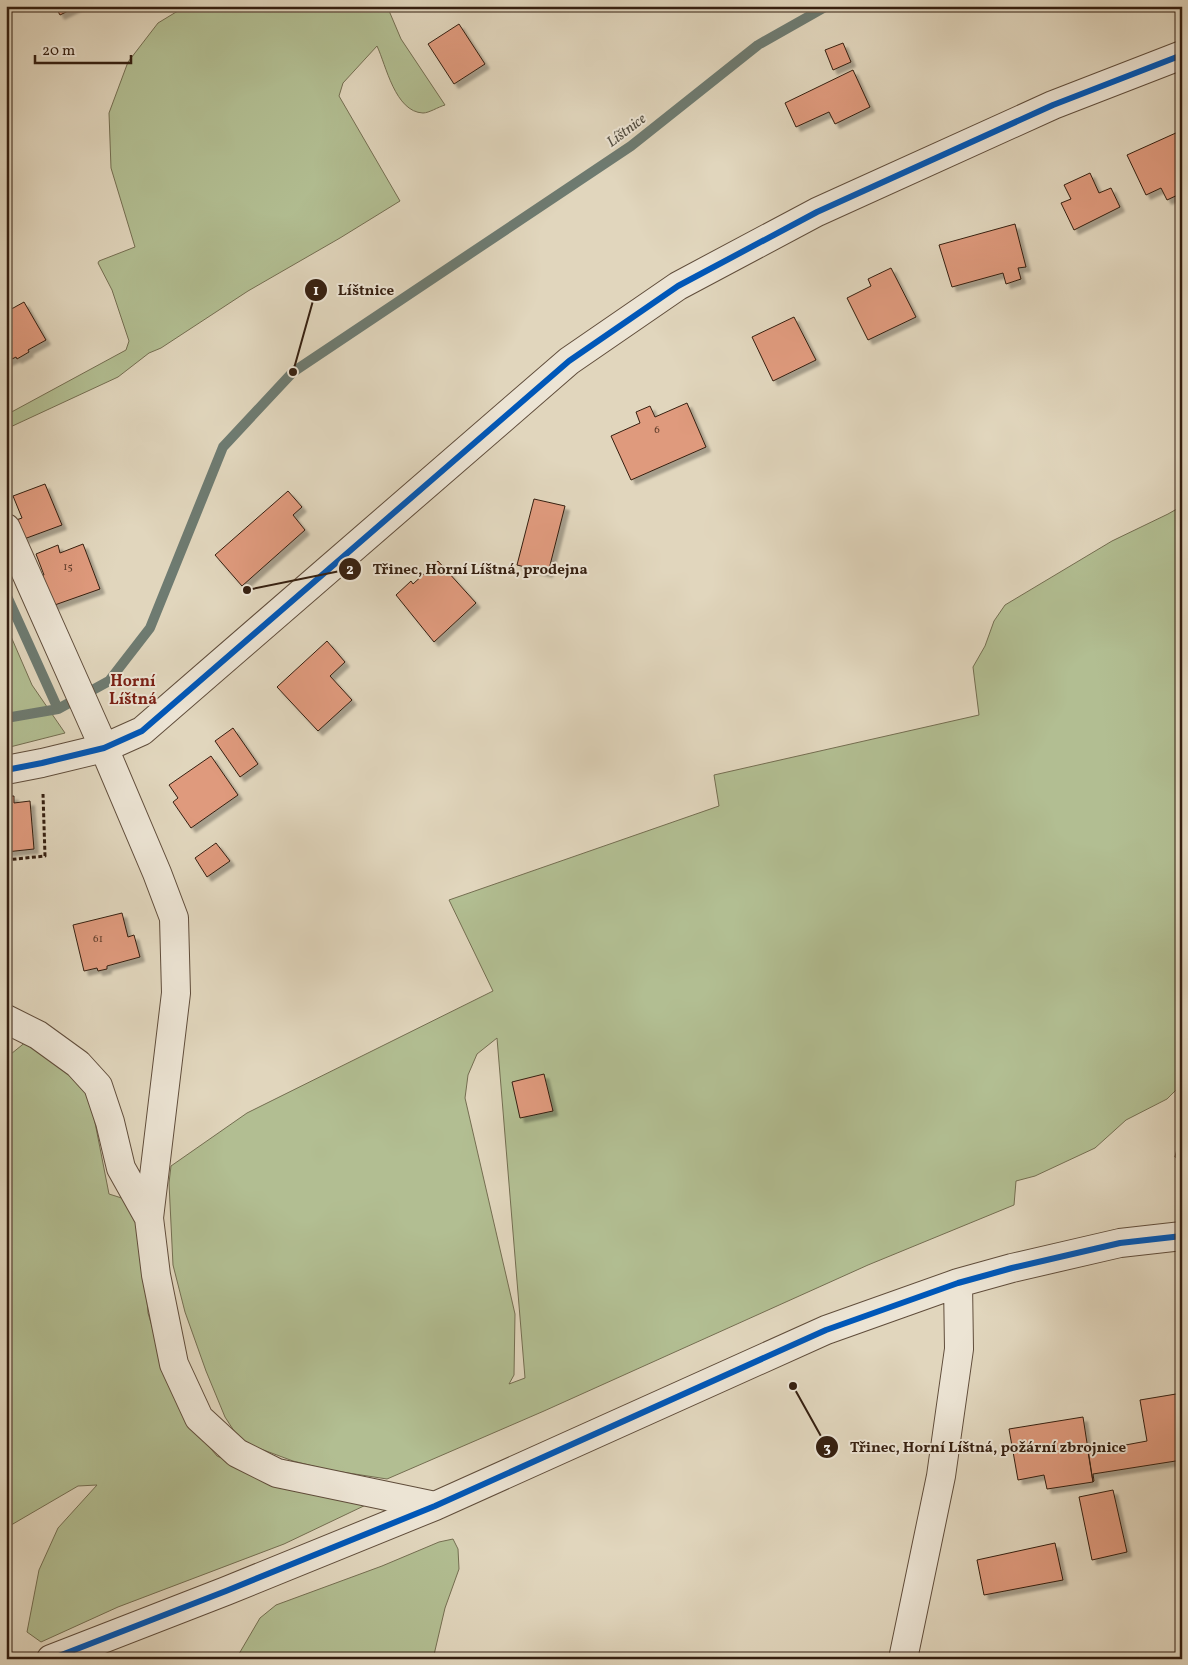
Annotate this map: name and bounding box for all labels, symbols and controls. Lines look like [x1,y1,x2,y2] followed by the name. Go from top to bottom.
[35,32,131,64] scale bar
[42,41,75,62] text: 20 m
[603,109,651,153] water label: Líštnice
[303,275,404,305] callout: Líštnice
[313,281,319,302] text: 1
[338,281,395,302] text: Líštnice
[654,423,660,438] house number: 6
[337,554,598,584] callout: Třinec, Horní Líštná, prodejna
[63,560,73,575] house number: 15
[346,560,354,581] text: 2
[372,560,588,581] text: Třinec, Horní Líštná, prodejna
[109,671,157,711] district label: Horní Líštná
[93,932,103,947] house number: 61
[815,1432,1136,1462] callout: Třinec, Horní Líštná, požární zbrojnice
[823,1438,831,1459] text: 3
[850,1438,1126,1459] text: Třinec, Horní Líštná, požární zbrojnice

